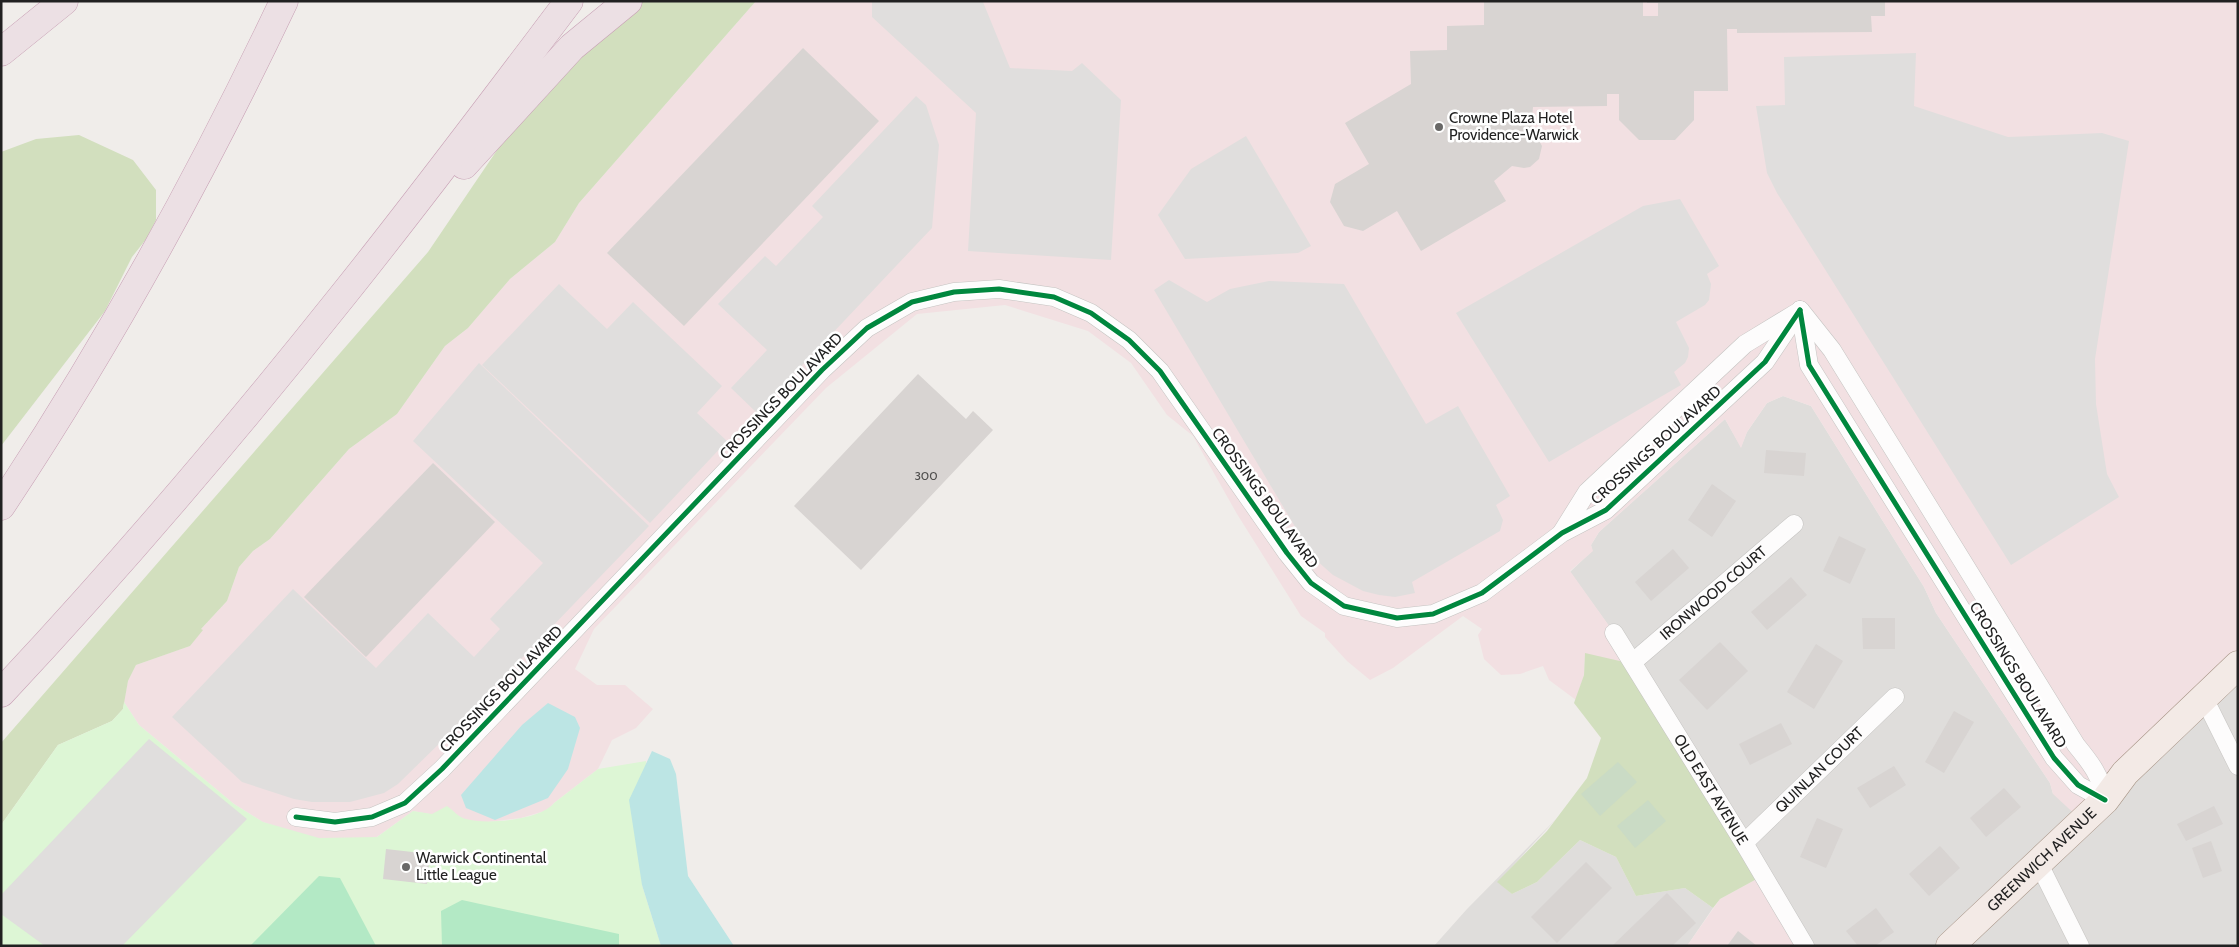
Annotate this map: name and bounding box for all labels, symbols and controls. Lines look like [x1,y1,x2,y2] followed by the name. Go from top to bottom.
[1449,109,1579,144] place label: Crowne Plaza Hotel Providence-Warwick
[1433,121,1445,133] marker: Crowne Plaza Hotel Providence-Warwick
[716,329,846,463] street label: CROSSINGS BOULAVARD
[1587,382,1725,508] street label: CROSSINGS BOULAVARD
[1208,424,1322,572] street label: CROSSINGS BOULAVARD
[914,468,938,483] house number: 300
[1656,542,1771,644] street label: IRONWOOD COURT
[1966,599,2070,751] street label: CROSSINGS BOULAVARD
[436,622,566,756] street label: CROSSINGS BOULAVARD
[1772,723,1867,817] street label: QUINLAN COURT
[1670,731,1752,848] street label: OLD EAST AVENUE
[1983,804,2100,915] street label: GREENWICH AVENUE
[416,849,547,884] place label: Warwick Continental Little League
[400,861,412,873] marker: Warwick Continental Little League

